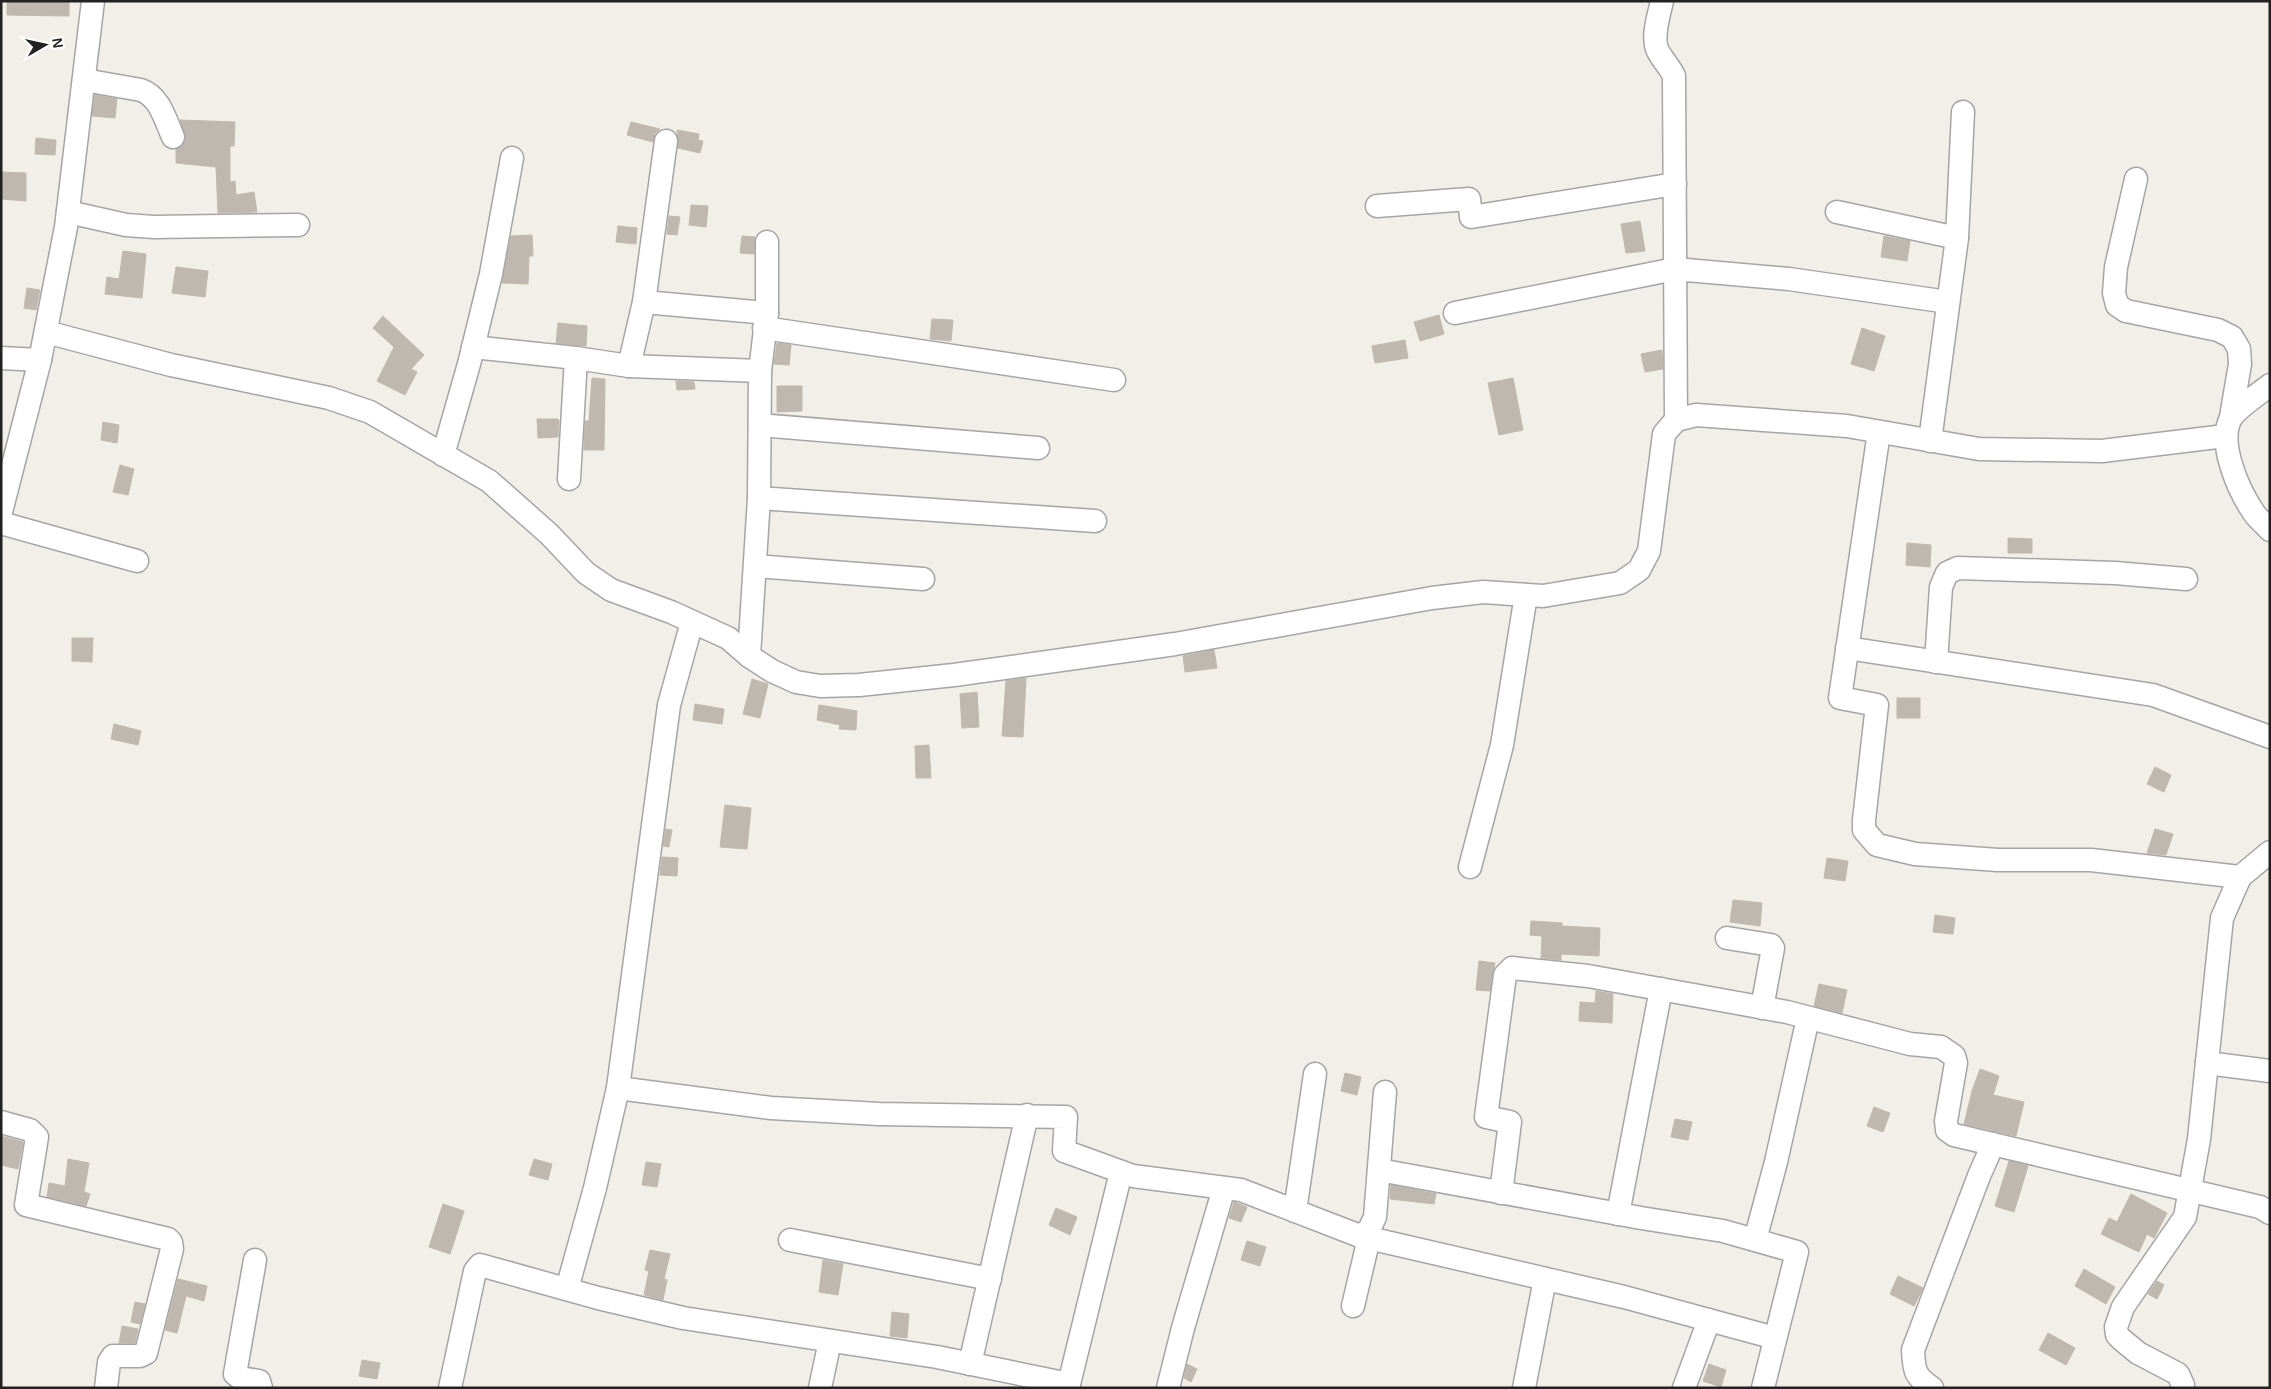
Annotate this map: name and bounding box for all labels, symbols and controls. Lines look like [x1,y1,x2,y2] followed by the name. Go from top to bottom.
[20,20,70,70] north arrow
[49,37,67,49] text: N

